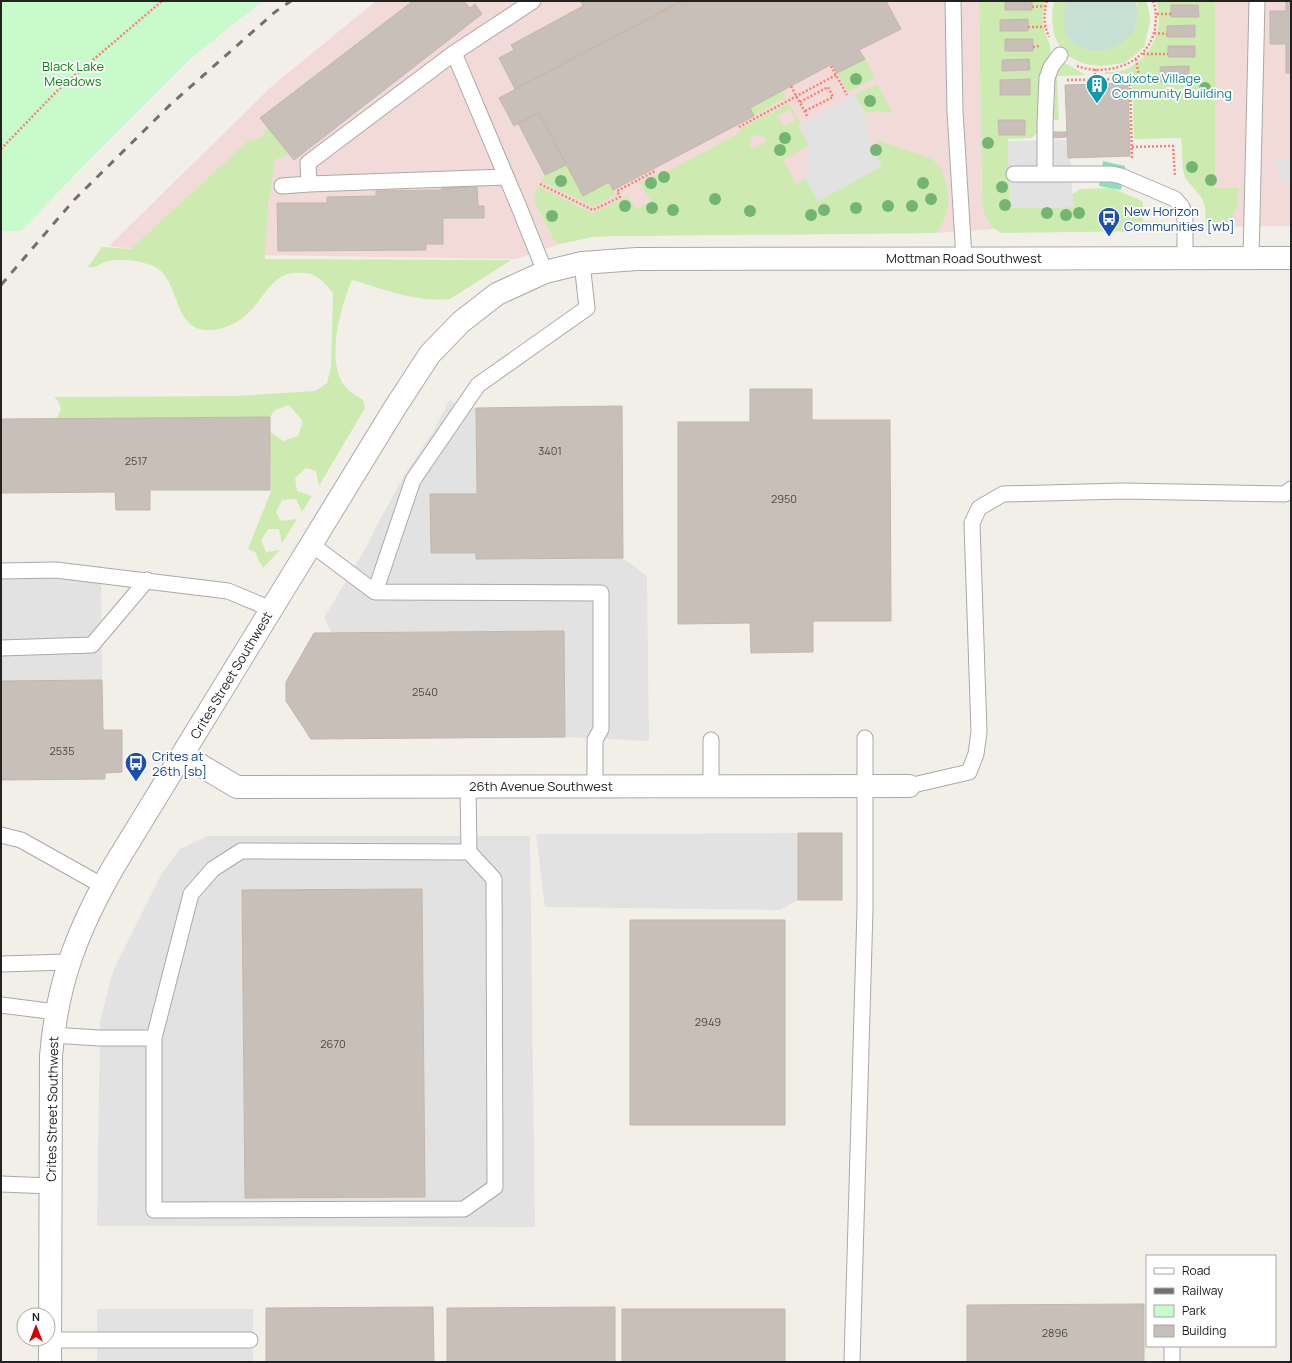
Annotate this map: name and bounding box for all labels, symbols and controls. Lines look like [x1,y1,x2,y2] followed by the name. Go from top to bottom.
[42,57,105,90] park label: Black Lake Meadows
[1112,69,1232,102] place label: Quixote Village Community Building
[1084,72,1110,105] building icon: Quixote Village Community Building
[1124,202,1235,235] place label: New Horizon Communities [wb]
[1096,205,1122,238] bus stop icon: New Horizon Communities [wb]
[886,249,1042,267] street label: Mottman Road Southwest
[538,443,562,458] house number: 3401
[125,453,147,468] house number: 2517
[771,491,797,506] house number: 2950
[186,608,276,742] street label: Crites Street Southwest
[412,684,438,699] house number: 2540
[49,743,75,758] house number: 2535
[152,747,207,780] place label: Crites at 26th [sb]
[123,750,149,783] bus stop icon: Crites at 26th [sb]
[469,777,613,795] street label: 26th Avenue Southwest
[695,1014,721,1029] house number: 2949
[42,1036,62,1182] street label: Crites Street Southwest
[320,1036,346,1051] house number: 2670
[1146,1255,1276,1347] legend
[1182,1262,1210,1279] text: Road
[1182,1282,1224,1299] text: Railway
[1182,1302,1207,1319] text: Park
[16,1307,56,1347] north arrow
[32,1309,40,1324] text: N
[1182,1322,1226,1339] text: Building
[1042,1325,1068,1340] house number: 2896

